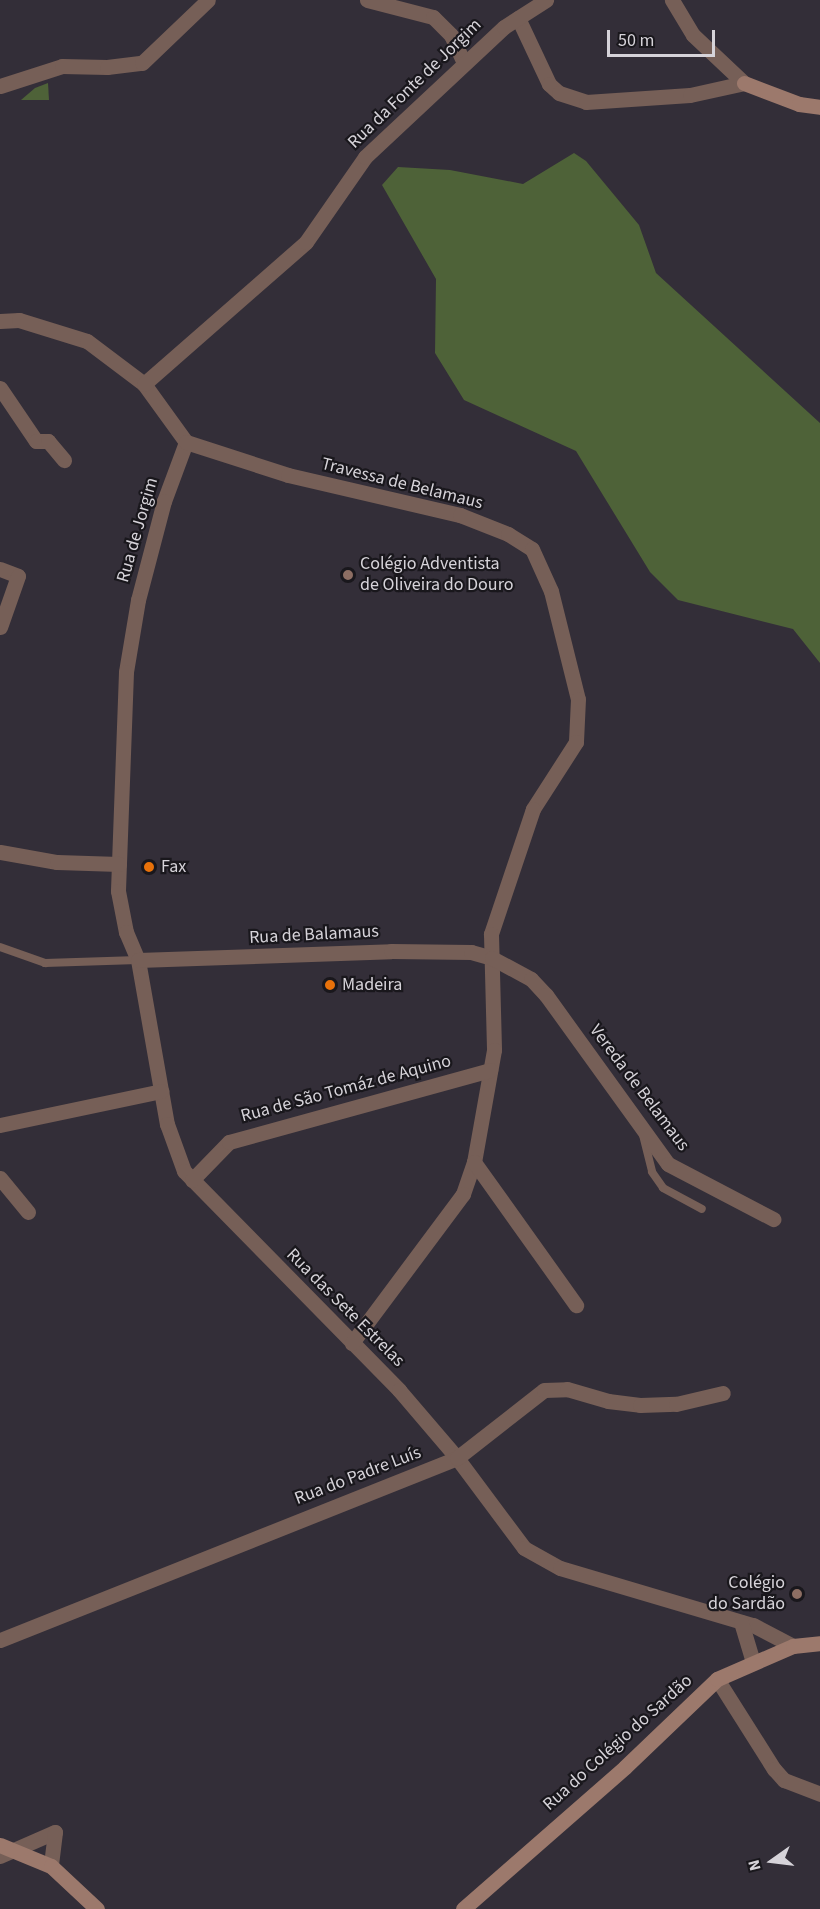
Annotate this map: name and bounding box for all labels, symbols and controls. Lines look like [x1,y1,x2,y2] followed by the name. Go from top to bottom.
[344,15,486,153] street label: Rua da Fonte de Jorgim
[610,18,718,56] scale bar
[618,28,654,53] text: 50 m
[319,453,485,515] street label: Travessa de Belamaus
[113,475,163,585] street label: Rua de Jorgim
[360,554,513,596] place label: Colégio Adventista de Oliveira do Douro
[341,568,355,582] marker: Colégio Adventista de Oliveira do Douro
[161,856,186,878] place label: Fax
[142,860,156,874] marker: Fax
[249,921,379,949] street label: Rua de Balamaus
[342,974,402,996] place label: Madeira
[323,978,337,992] marker: Madeira
[584,1021,694,1155] street label: Vereda de Belamaus
[238,1051,454,1127] street label: Rua de São Tomáz de Aquino
[281,1244,409,1372] street label: Rua das Sete Estrelas
[292,1442,424,1510] street label: Rua do Padre Luís
[708,1573,785,1616] place label: Colégio do Sardão
[790,1587,804,1601] marker: Colégio do Sardão
[539,1670,697,1816] street label: Rua do Colégio do Sardão
[742,1831,802,1891] north arrow
[743,1858,766,1873] text: N

